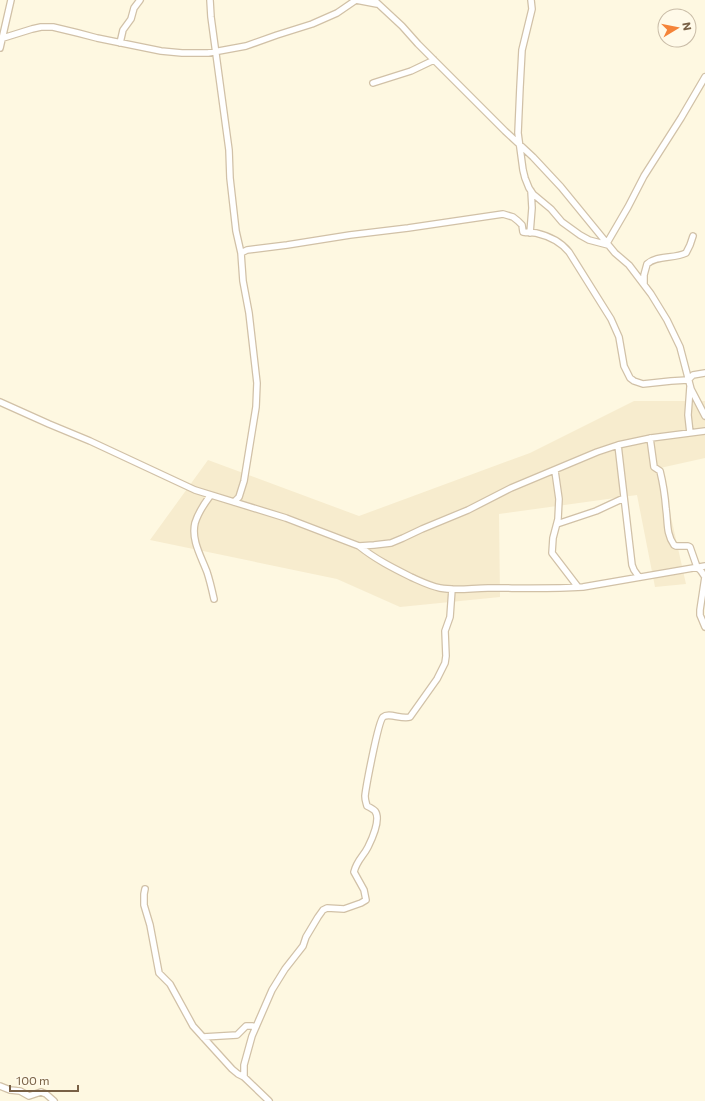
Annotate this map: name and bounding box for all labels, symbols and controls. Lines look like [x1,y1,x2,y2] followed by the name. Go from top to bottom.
[657,8,697,48] north arrow
[680,21,694,31] text: N
[10,1067,78,1093] scale bar
[16,1073,50,1087] text: 100 m

